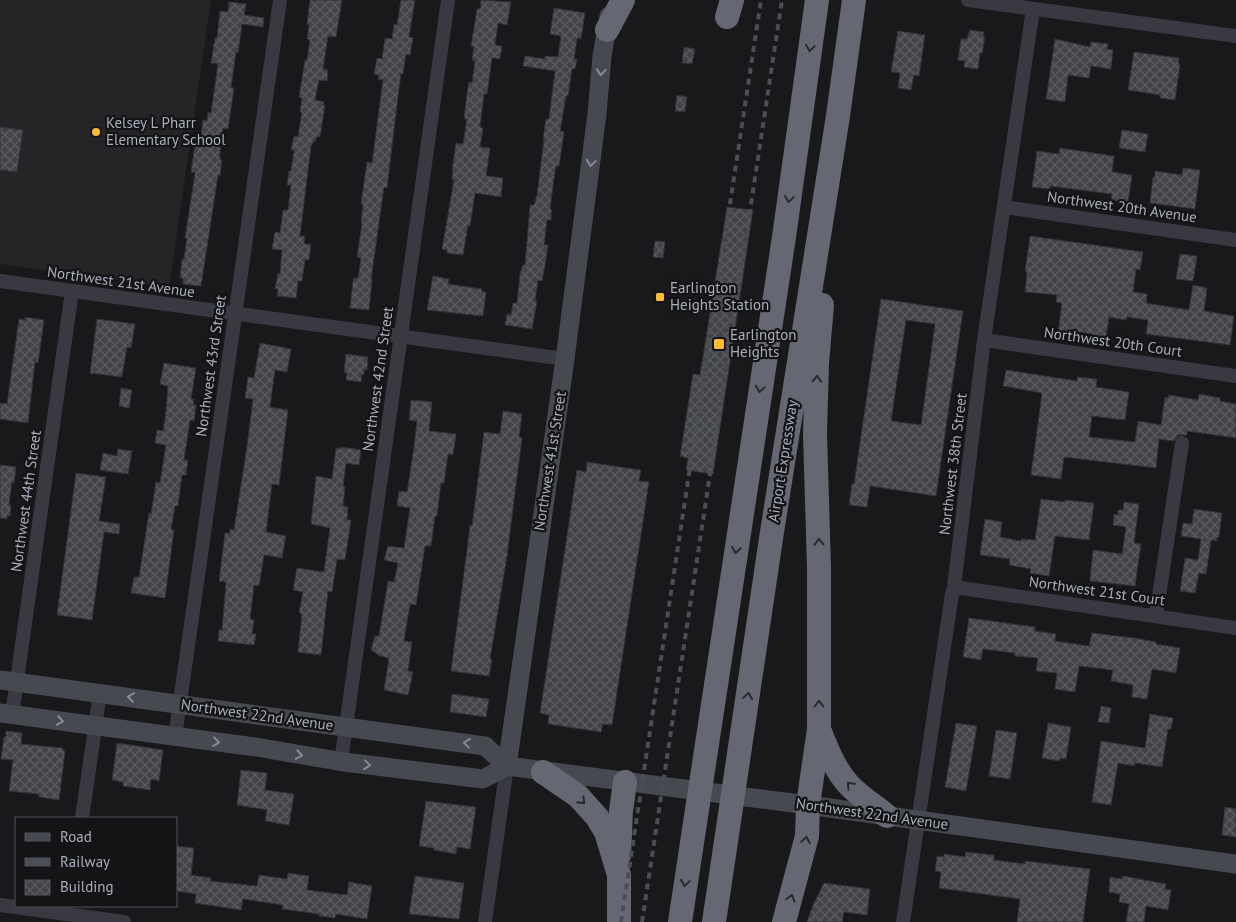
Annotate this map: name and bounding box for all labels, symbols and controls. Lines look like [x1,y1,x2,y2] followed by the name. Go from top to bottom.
[805,45,816,53] one-way arrow
[595,68,606,76] one-way arrow
[106,113,226,149] place label: Kelsey L Pharr Elementary School
[90,126,102,138] marker: Kelsey L Pharr Elementary School
[586,159,597,167] one-way arrow
[1046,187,1198,226] street label: Northwest 20th Avenue
[784,195,795,203] one-way arrow
[46,262,196,301] street label: Northwest 21st Avenue
[670,278,769,314] place label: Earlington Heights Station
[654,291,666,303] marker: Earlington Heights Station
[191,294,230,438] street label: Northwest 43rd Street
[358,305,397,452] street label: Northwest 42nd Street
[1043,322,1183,361] street label: Northwest 20th Court
[730,325,796,361] place label: Earlington Heights
[712,337,726,351] marker: Earlington Heights
[812,375,822,382] one-way arrow
[755,386,766,394] one-way arrow
[529,390,570,532] street label: Northwest 41st Street
[934,392,971,536] street label: Northwest 38th Street
[763,398,802,523] street label: Airport Expressway
[6,429,45,573] street label: Northwest 44th Street
[813,537,824,545] one-way arrow
[731,546,742,554] one-way arrow
[1028,572,1166,609] street label: Northwest 21st Court
[742,692,752,700] one-way arrow
[127,693,135,703] one-way arrow
[180,694,335,735] street label: Northwest 22nd Avenue
[814,700,824,708] one-way arrow
[56,716,65,726] one-way arrow
[212,736,220,747] one-way arrow
[462,738,470,749] one-way arrow
[294,749,303,759] one-way arrow
[363,759,371,770] one-way arrow
[847,781,856,790] one-way arrow
[795,793,950,834] street label: Northwest 22nd Avenue
[576,795,585,804] one-way arrow
[15,817,178,907] legend
[60,827,92,846] text: Road
[800,835,810,844] one-way arrow
[60,852,110,871] text: Railway
[60,877,114,896] text: Building
[681,879,691,887] one-way arrow
[785,894,795,902] one-way arrow

